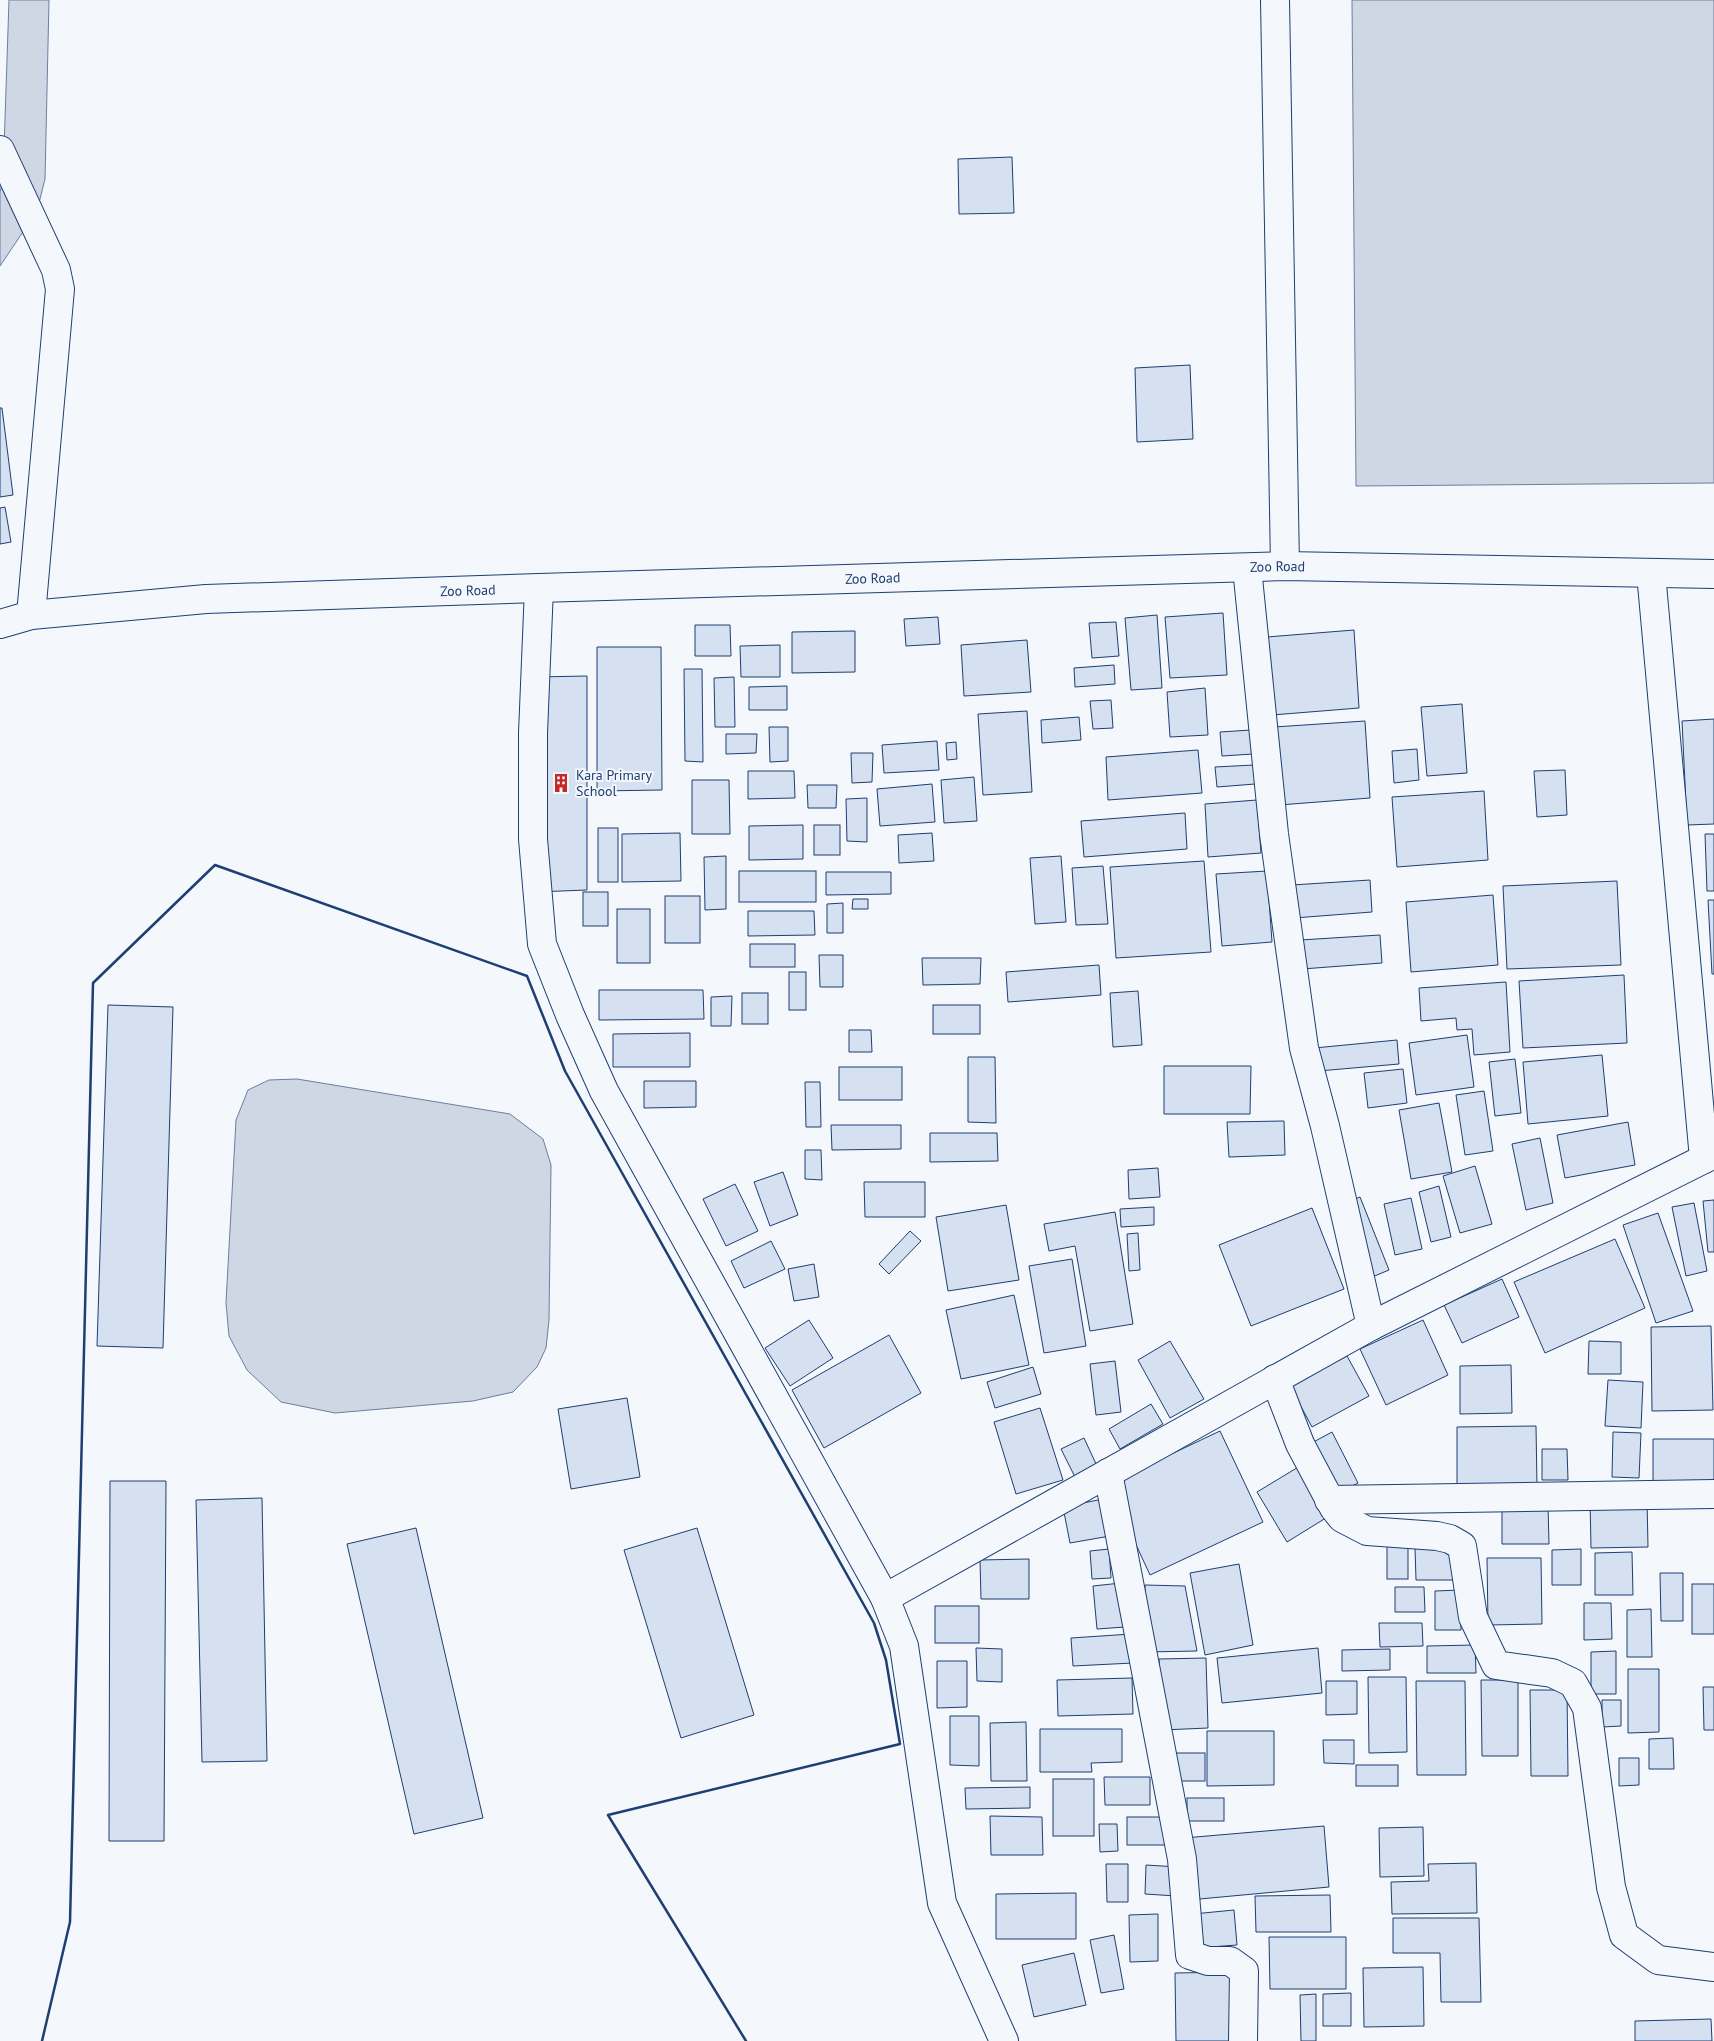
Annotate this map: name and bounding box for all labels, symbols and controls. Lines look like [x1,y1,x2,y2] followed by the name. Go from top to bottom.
[1250,557,1305,576] street label: Zoo Road
[845,568,901,588] street label: Zoo Road
[440,580,496,600] street label: Zoo Road
[576,766,652,800] place label: Kara Primary School
[550,772,572,794] building icon: Kara Primary School

